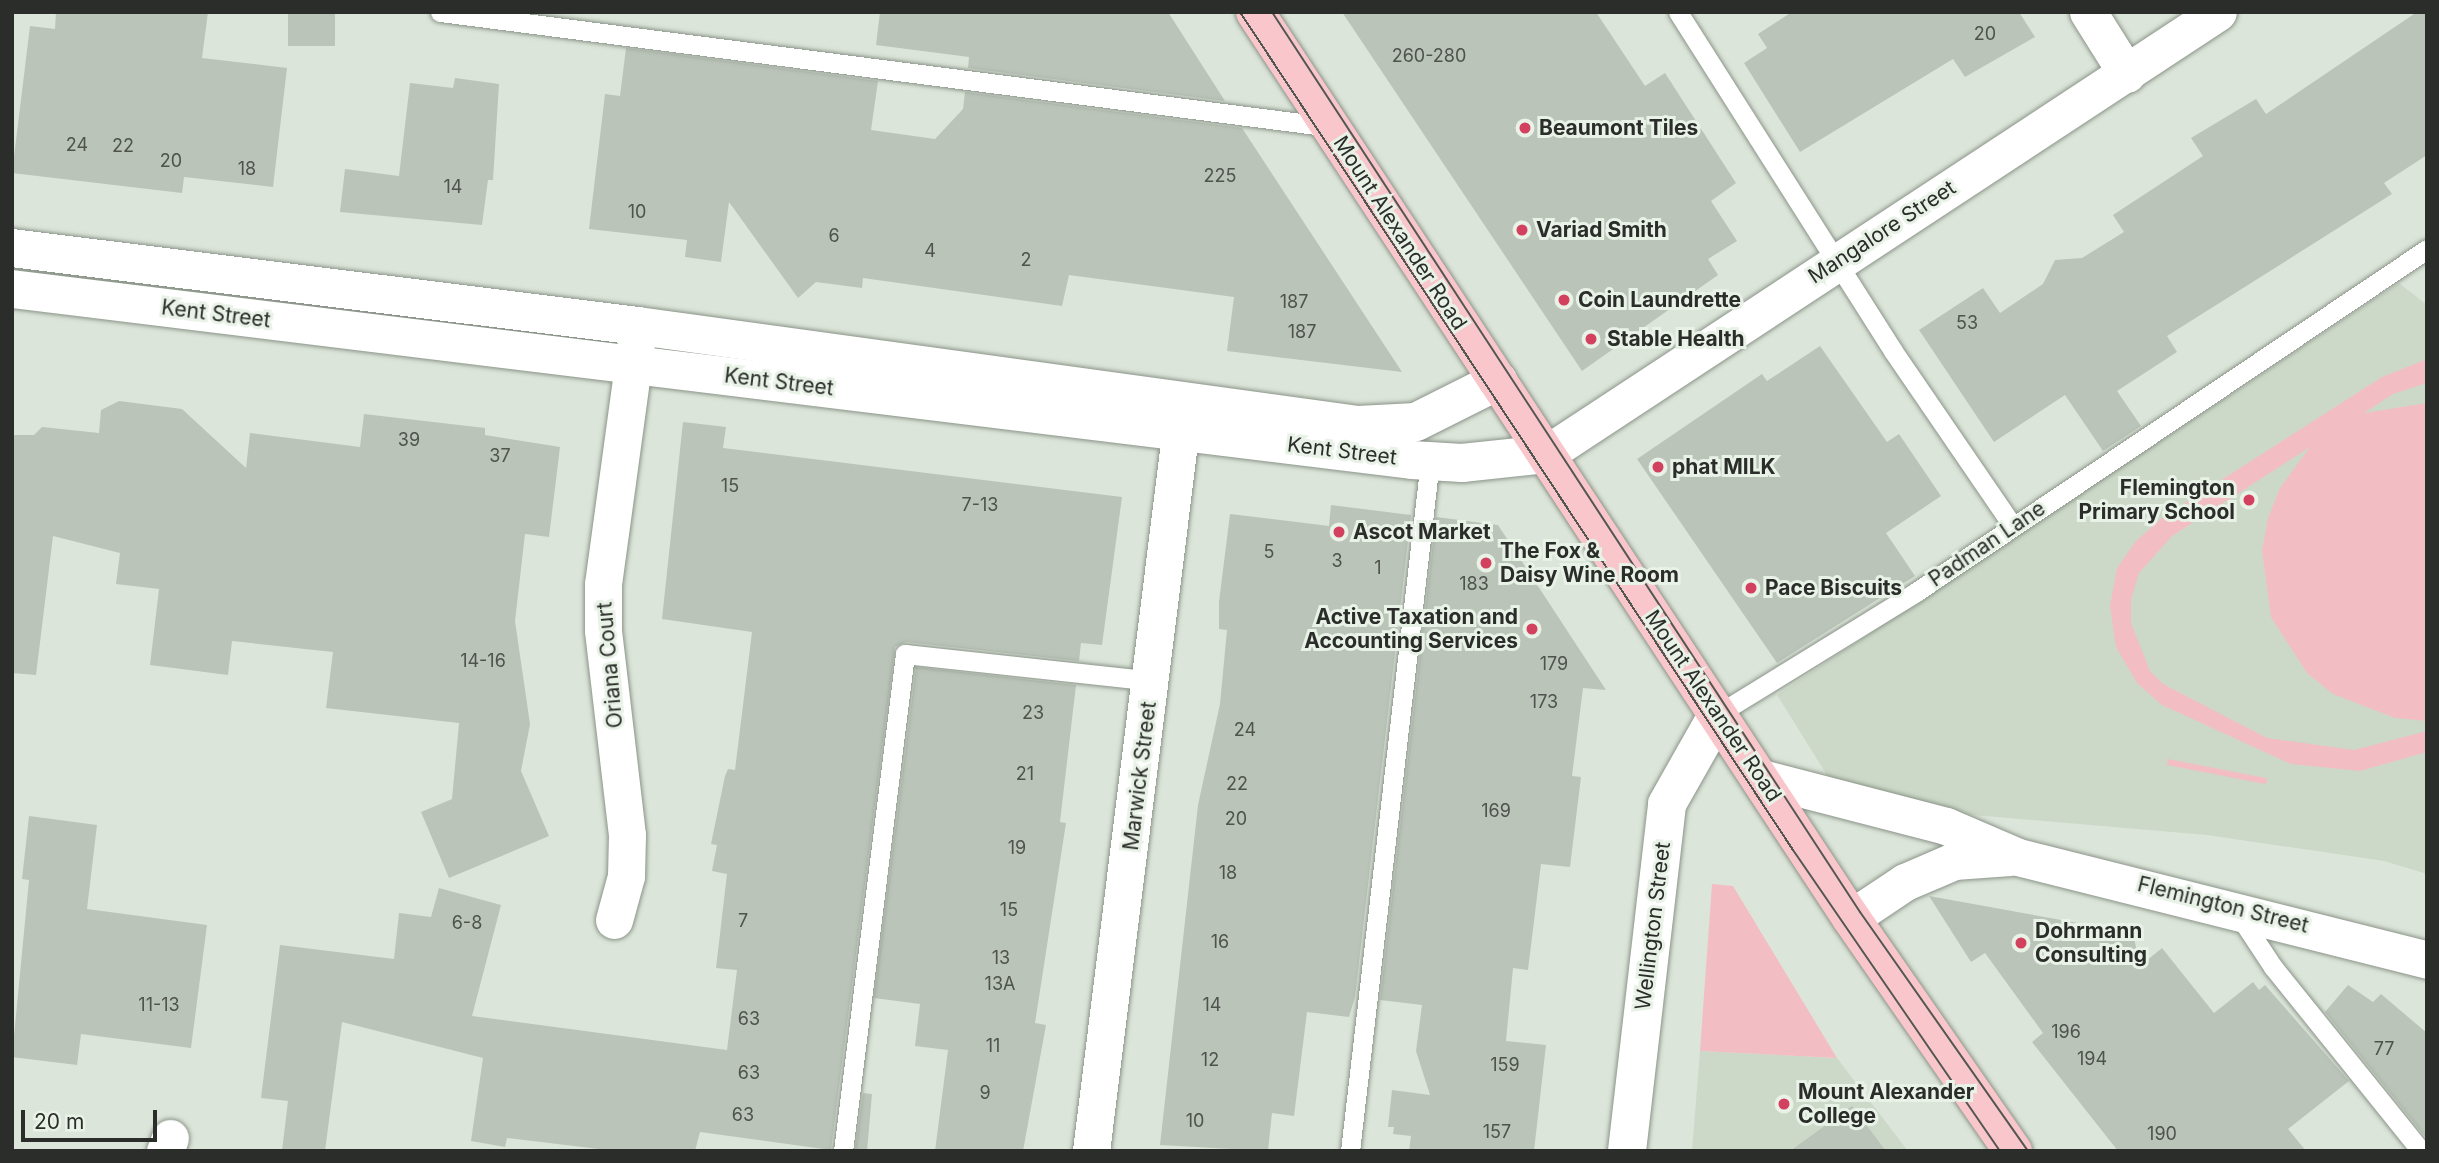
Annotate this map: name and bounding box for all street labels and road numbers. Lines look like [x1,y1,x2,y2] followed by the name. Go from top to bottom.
[1328,131,1472,335] street label: Mount Alexander Road
[1804,175,1960,289] street label: Mangalore Street
[160,295,272,333] street label: Kent Street
[723,363,835,401] street label: Kent Street
[1286,432,1398,470] street label: Kent Street
[1924,496,2050,592] street label: Padman Lane
[592,601,628,729] street label: Oriana Court
[1639,605,1787,807] street label: Mount Alexander Road
[1118,700,1162,852] street label: Marwick Street
[1630,840,1676,1012] street label: Wellington Street
[2135,872,2311,938] street label: Flemington Street

